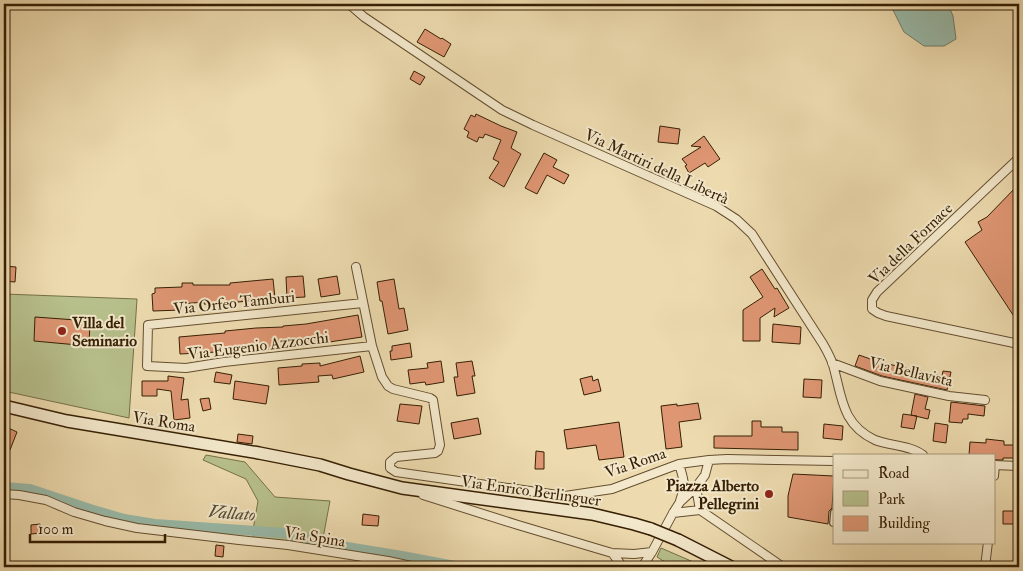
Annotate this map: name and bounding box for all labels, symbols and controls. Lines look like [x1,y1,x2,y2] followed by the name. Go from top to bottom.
[581,125,732,209] street label: Via Martiri della Libertà
[864,198,957,289] street label: Via della Fornace
[172,287,296,319] street label: Via Orfeo Tamburi
[71,313,137,351] place label: Villa del Seminario
[56,325,68,337] marker: Villa del Seminario
[186,327,330,365] street label: Via Eugenio Azzocchi
[867,353,955,391] street label: Via Bellavista
[131,407,197,437] street label: Via Roma
[602,443,669,483] street label: Via Roma
[833,454,996,544] legend
[878,464,910,483] text: Road
[459,471,602,511] street label: Via Enrico Berlinguer
[666,476,760,515] place label: Piazza Alberto Pellegrini
[763,488,775,500] marker: Piazza Alberto Pellegrini
[878,490,905,509] text: Park
[208,500,256,527] water label: Vallato
[30,511,165,543] scale bar
[878,514,930,533] text: Building
[38,520,74,539] text: 100 m
[283,522,347,553] street label: Via Spina

